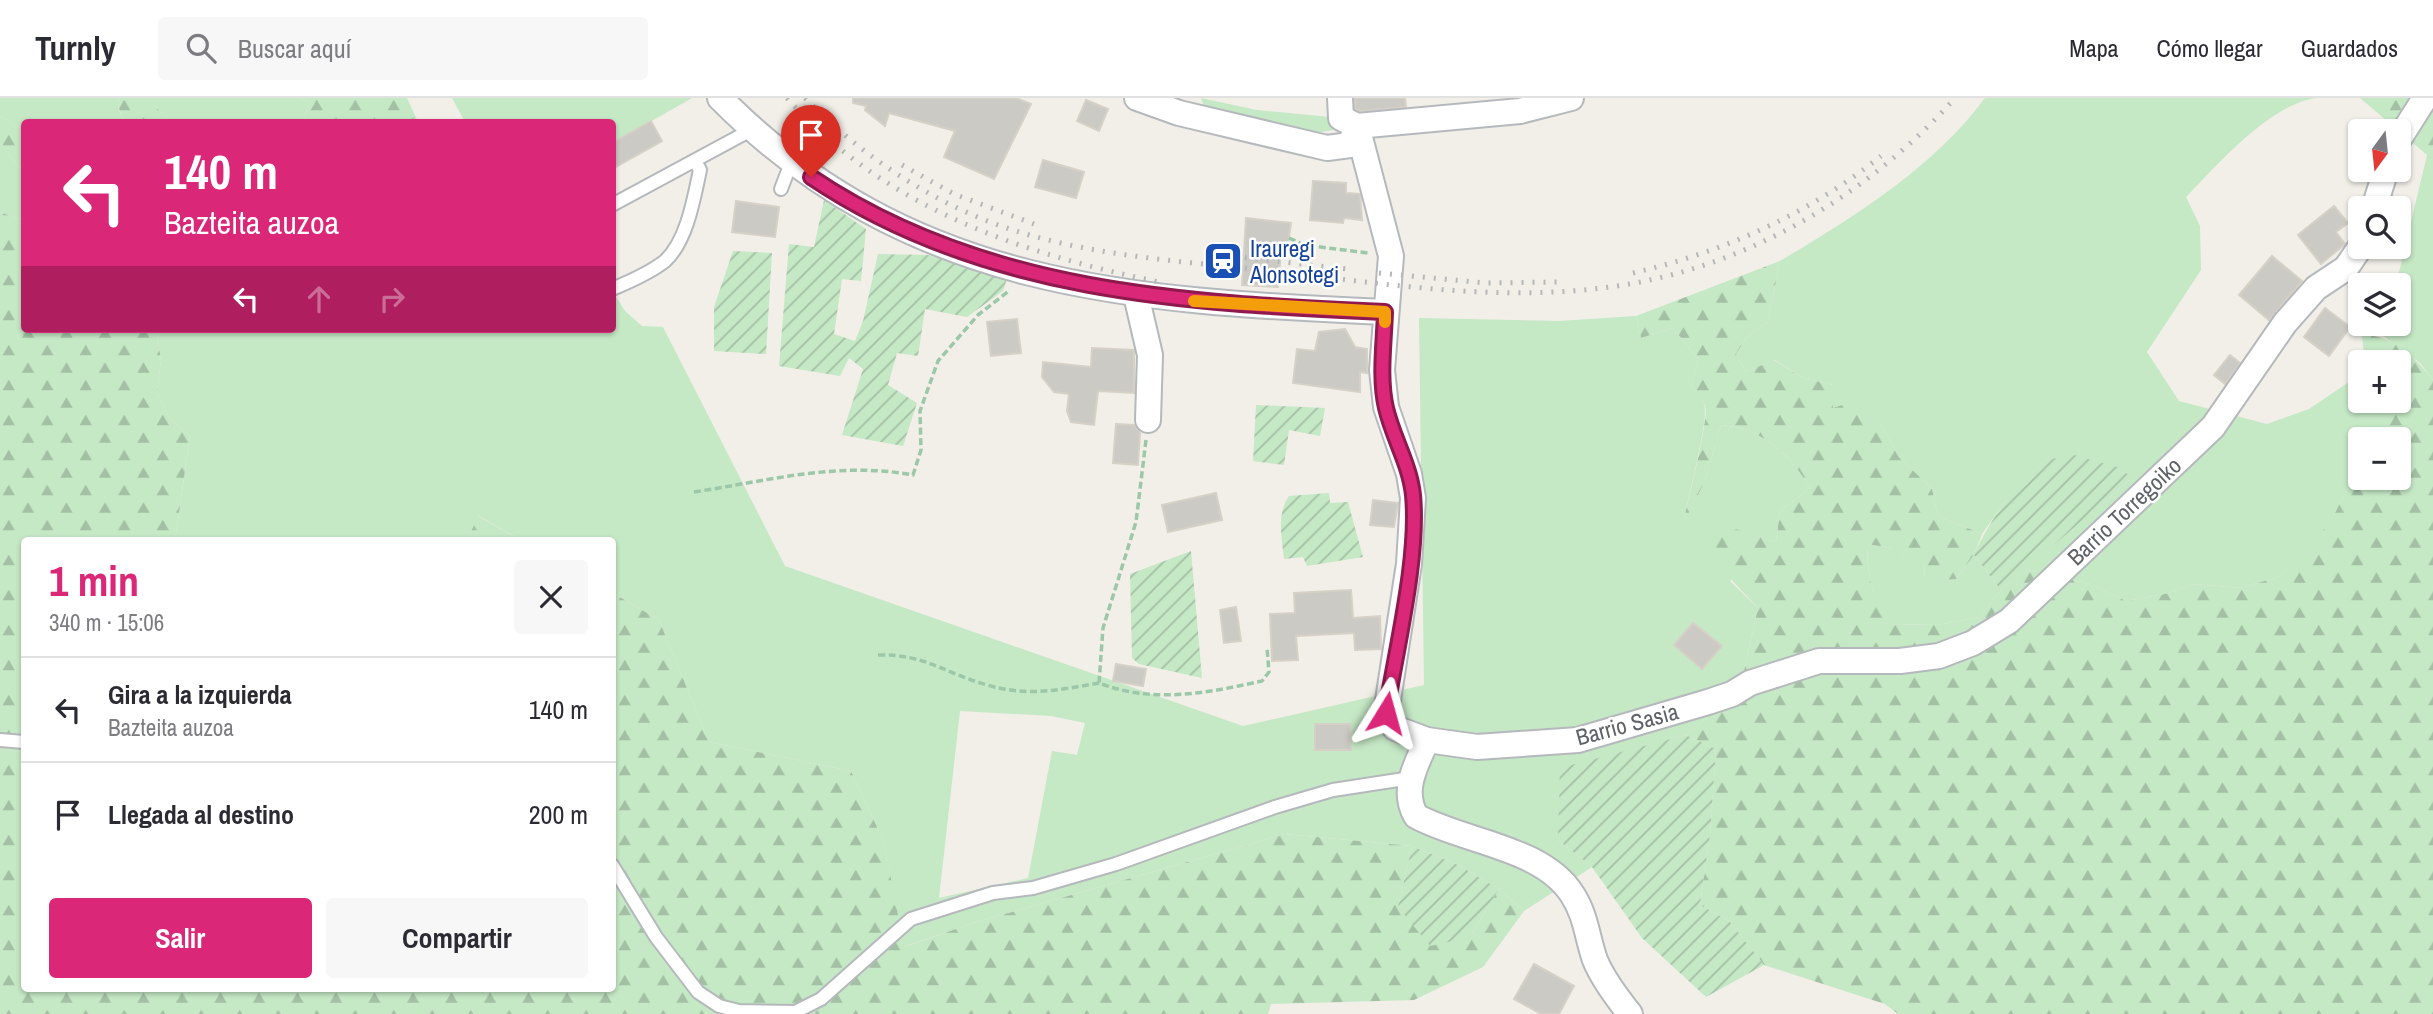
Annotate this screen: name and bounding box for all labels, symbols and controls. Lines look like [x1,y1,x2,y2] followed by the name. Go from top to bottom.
[158,17,648,80] search box
[35,26,116,70] text: Turnly
[182,29,220,67] icon: search
[238,31,352,66] text: Buscar aquí
[2069,32,2119,64] text: Mapa
[2157,32,2263,64] text: Cómo llegar
[2301,32,2398,64] text: Guardados
[781,105,841,177] pin
[792,116,830,154] icon: arrive
[2348,119,2412,182] north arrow
[2348,119,2411,490] map controls
[164,138,278,204] text: 140 m
[49,147,140,238] icon: left
[2348,196,2411,259] button: search
[164,201,339,244] text: Bazteita auzoa
[1249,233,1339,290] place label: Irauregi Alonsotegi
[1202,240,1244,282] station icon: Irauregi Alonsotegi
[2348,273,2411,336] button: layers
[227,280,265,318] icon: left
[300,280,338,318] icon: ahead
[373,280,411,318] icon: right
[2348,350,2411,413] button: +
[2348,427,2411,490] button: −
[2060,450,2188,572] street label: Barrio Torregoiko
[49,553,139,609] text: 1 min
[514,560,588,634] button: close
[49,607,164,638] text: 340 m · 15:06
[1349,676,1423,750] position arrow
[108,677,292,712] text: Gira a la izquierda
[49,691,87,729] icon: left
[529,692,588,727] text: 140 m
[1572,695,1682,753] street label: Barrio Sasia
[108,712,234,743] text: Bazteita auzoa
[49,796,87,834] icon: arrive
[108,797,294,832] text: Llegada al destino
[529,797,588,832] text: 200 m
[49,898,312,978] button: Salir
[326,898,588,978] button: Compartir

